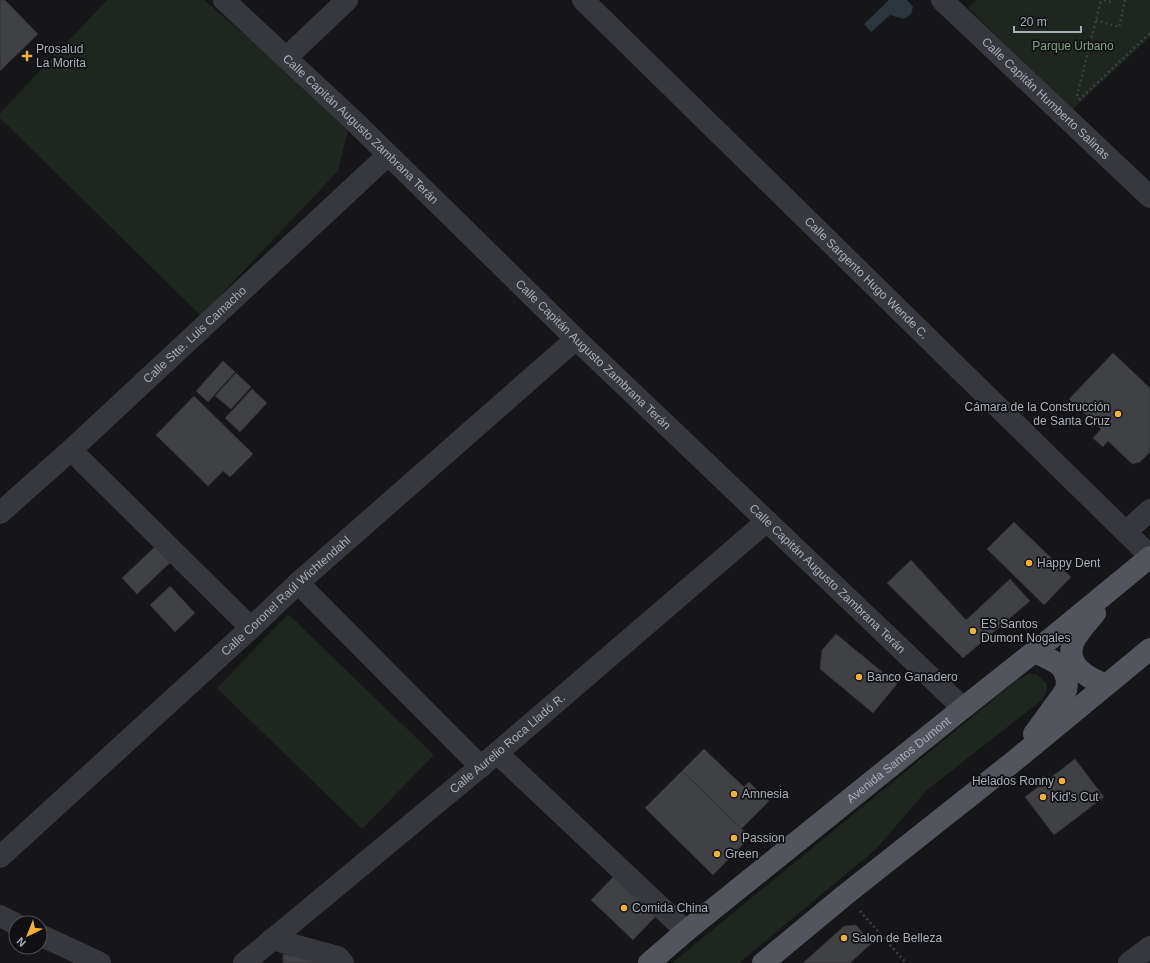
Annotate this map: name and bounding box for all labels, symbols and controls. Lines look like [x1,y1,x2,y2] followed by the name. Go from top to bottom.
[1014,8,1081,34] scale bar
[1020,15,1047,29] text: 20 m
[979,34,1113,162] street label: Calle Capitán Humberto Salinas
[1032,39,1114,53] park label: Parque Urbano
[36,42,86,70] place label: Prosalud La Morita
[21,50,33,62] marker: Prosalud La Morita
[280,51,441,207] street label: Calle Capitán Augusto Zambrana Terán
[802,214,931,342] street label: Calle Sargento Hugo Wende C.
[513,277,674,433] street label: Calle Capitán Augusto Zambrana Terán
[140,283,249,386] street label: Calle Stte. Luis Camacho
[965,400,1110,428] place label: Cámara de la Construcción de Santa Cruz
[1113,409,1123,419] marker: Cámara de la Construcción de Santa Cruz
[746,501,908,656] street label: Calle Capitán Augusto Zambrana Terán
[218,533,353,659] street label: Calle Coronel Raúl Wichtendahl
[1037,556,1101,570] place label: Happy Dent
[1024,558,1034,568] marker: Happy Dent
[981,617,1070,645] place label: ES Santos Dumont Nogales
[968,626,978,636] marker: ES Santos Dumont Nogales
[867,670,958,684] place label: Banco Ganadero
[854,672,864,682] marker: Banco Ganadero
[447,691,568,796] street label: Calle Aurelio Roca Lladó R.
[844,713,954,806] street label: Avenida Santos Dumont
[972,774,1054,788] place label: Helados Ronny
[1057,776,1067,786] marker: Helados Ronny
[742,787,789,801] place label: Amnesia
[729,789,739,799] marker: Amnesia
[1051,790,1099,804] place label: Kid's Cut
[1038,792,1048,802] marker: Kid's Cut
[742,831,785,845] place label: Passion
[729,833,739,843] marker: Passion
[725,847,758,861] place label: Green
[712,849,722,859] marker: Green
[632,901,708,915] place label: Comida China
[619,903,629,913] marker: Comida China
[8,915,48,955] north arrow
[852,931,942,945] place label: Salon de Belleza
[839,933,849,943] marker: Salon de Belleza
[14,935,28,949] text: N

